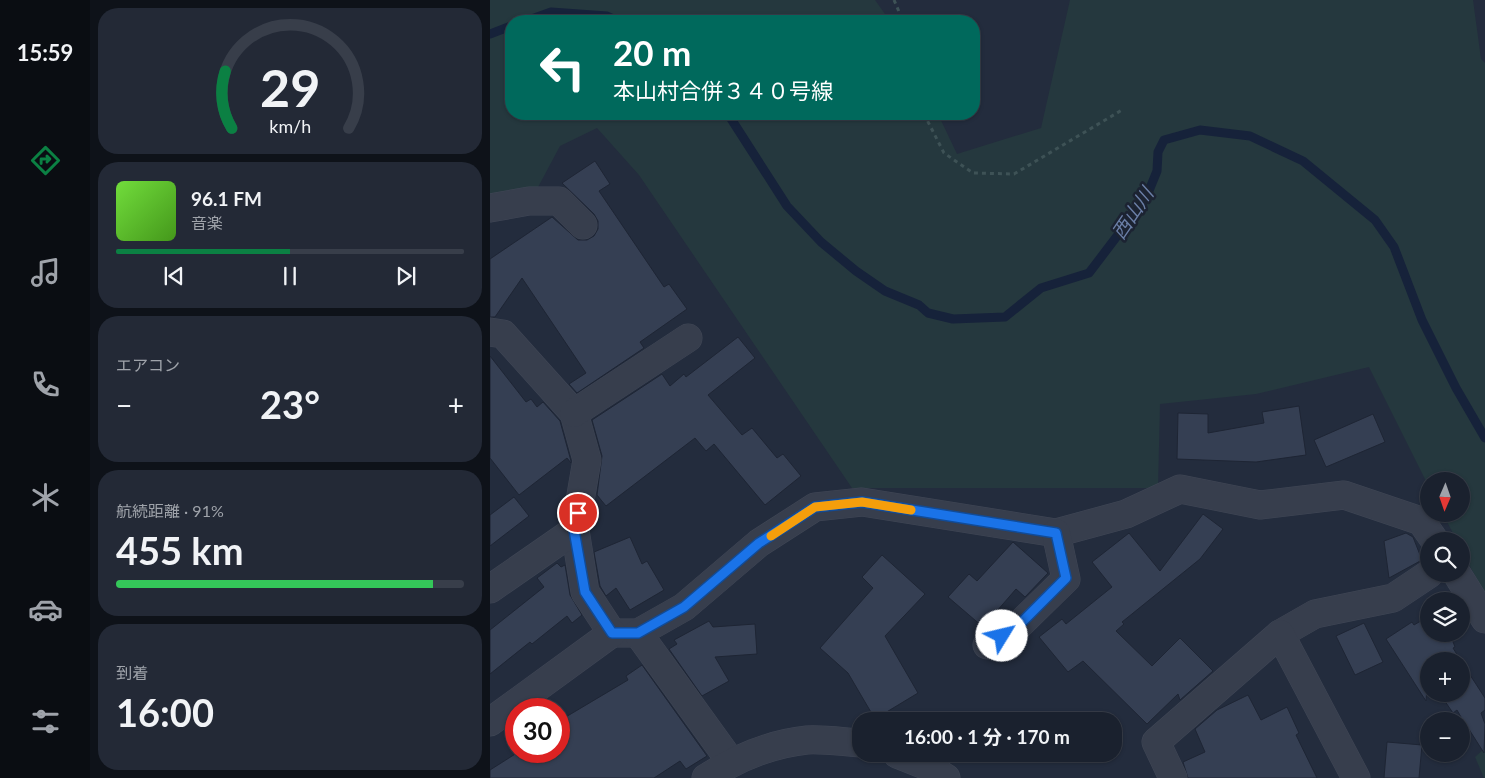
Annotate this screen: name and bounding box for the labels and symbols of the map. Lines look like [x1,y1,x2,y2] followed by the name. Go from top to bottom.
[1107,181,1159,243] water label: 西山川
[1420,472,1470,522] north arrow
[557,492,599,534] pin
[975,609,1027,661] position arrow
[505,698,570,763] speed limit sign: 30

